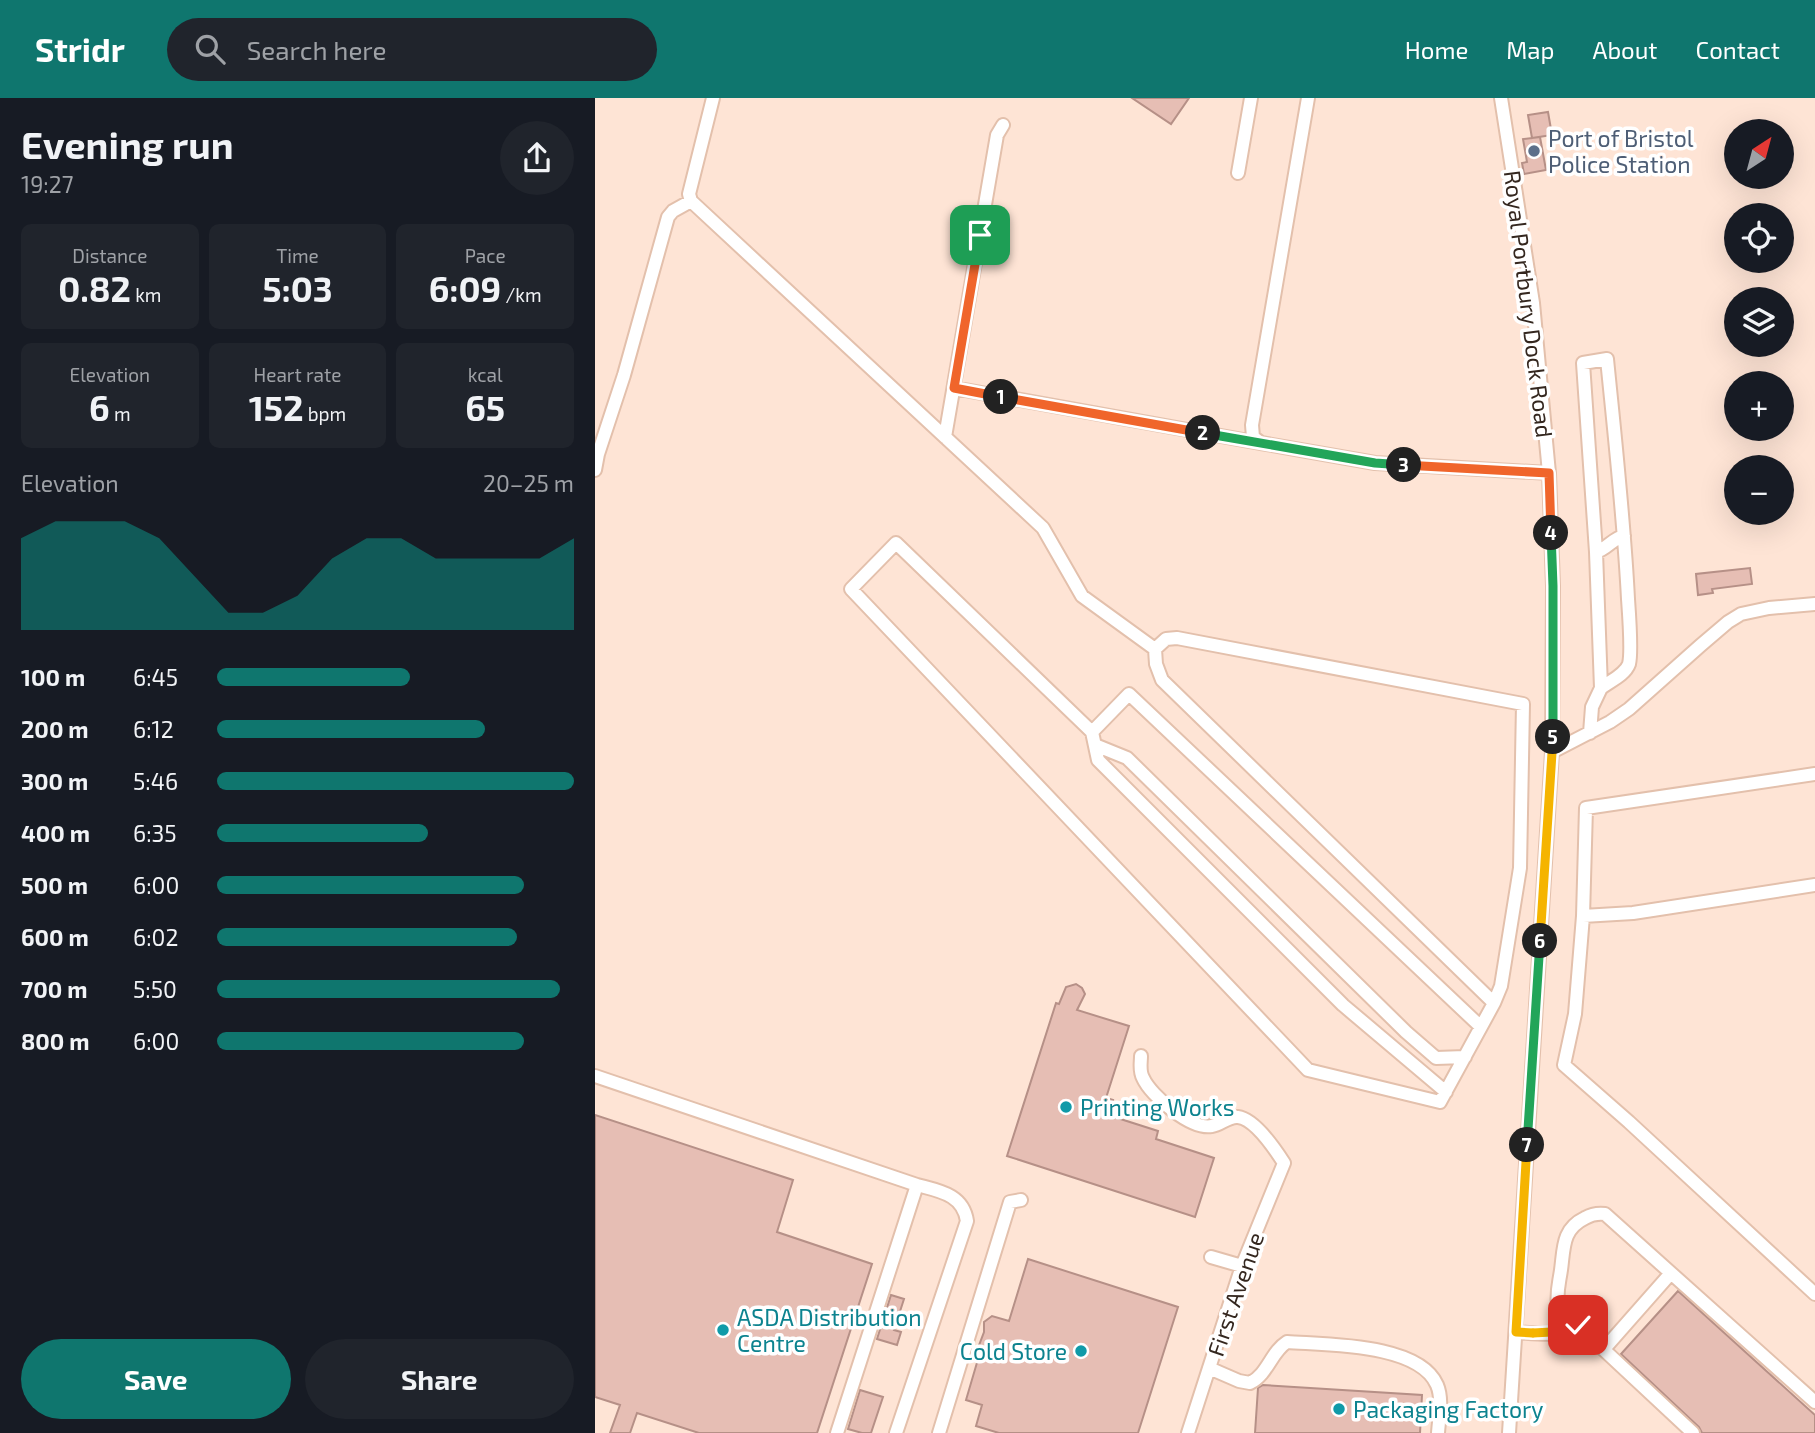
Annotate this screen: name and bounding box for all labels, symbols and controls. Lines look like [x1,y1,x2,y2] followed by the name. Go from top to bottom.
[167,18,657,81] search box
[35,29,125,69] text: Stridr
[191,30,229,68] icon: search
[247,34,386,65] text: Search here
[1405,35,1468,64] text: Home
[1506,35,1554,64] text: Map
[1592,35,1658,64] text: About
[1696,35,1780,64] text: Contact
[1724,119,1794,189] north arrow
[1724,119,1794,525] map controls
[21,121,234,167] text: Evening run
[500,121,574,195] button: share
[1548,124,1694,178] place label: Port of Bristol Police Station
[1526,143,1542,159] marker: Port of Bristol Police Station
[1499,169,1559,439] street label: Royal Portbury Dock Road
[21,170,73,198] text: 19:27
[1724,203,1794,273] button: locate
[950,205,1010,265] pin
[961,216,999,254] icon: arrive
[72,244,147,267] text: Distance
[276,244,319,267] text: Time
[465,244,506,267] text: Pace
[58,267,131,309] text: 0.82
[262,267,333,309] text: 5:03
[429,267,501,309] text: 6:09
[131,283,161,306] text: km
[501,283,542,306] text: /km
[1724,287,1794,357] button: layers
[70,363,150,386] text: Elevation
[254,363,341,386] text: Heart rate
[468,363,503,386] text: kcal
[1724,371,1794,441] button: +
[983,380,1019,414] pin: 1
[996,385,1005,408] text: 1
[89,386,110,428] text: 6
[249,386,304,428] text: 152
[465,386,505,428] text: 65
[110,402,131,425] text: m
[304,402,346,425] text: bpm
[1185,416,1221,450] pin: 2
[1197,421,1208,444] text: 2
[1387,448,1421,482] pin: 3
[1398,453,1409,476] text: 3
[1724,455,1794,525] button: −
[21,469,119,497] text: Elevation
[483,469,574,497] text: 20–25 m
[1534,516,1569,550] pin: 4
[1544,521,1557,544] text: 4
[21,663,85,691] text: 100 m
[133,663,178,691] text: 6:45
[21,715,89,743] text: 200 m
[133,715,174,743] text: 6:12
[1535,720,1571,754] pin: 5
[1547,725,1558,748] text: 5
[21,767,88,795] text: 300 m
[133,767,178,795] text: 5:46
[21,819,90,847] text: 400 m
[133,819,177,847] text: 6:35
[21,871,88,899] text: 500 m
[133,871,179,899] text: 6:00
[21,923,89,951] text: 600 m
[133,923,178,951] text: 6:02
[1523,924,1557,958] pin: 6
[1534,929,1545,952] text: 6
[21,975,87,1003] text: 700 m
[133,975,177,1003] text: 5:50
[21,1027,90,1055] text: 800 m
[133,1027,179,1055] text: 6:00
[1080,1093,1234,1121] place label: Printing Works
[1058,1099,1074,1115] marker: Printing Works
[1509,1128,1545,1162] pin: 7
[1521,1133,1532,1156] text: 7
[1201,1228,1269,1360] street label: First Avenue
[1548,1295,1608,1355] pin
[737,1303,922,1357] place label: ASDA Distribution Centre
[1559,1306,1597,1344] icon: check
[715,1322,731,1338] marker: ASDA Distribution Centre
[960,1337,1067,1365] place label: Cold Store
[21,1339,291,1419] button: Save
[305,1339,574,1419] button: Share
[1073,1343,1089,1359] marker: Cold Store
[1353,1395,1544,1423] place label: Packaging Factory
[1331,1401,1347,1417] marker: Packaging Factory

